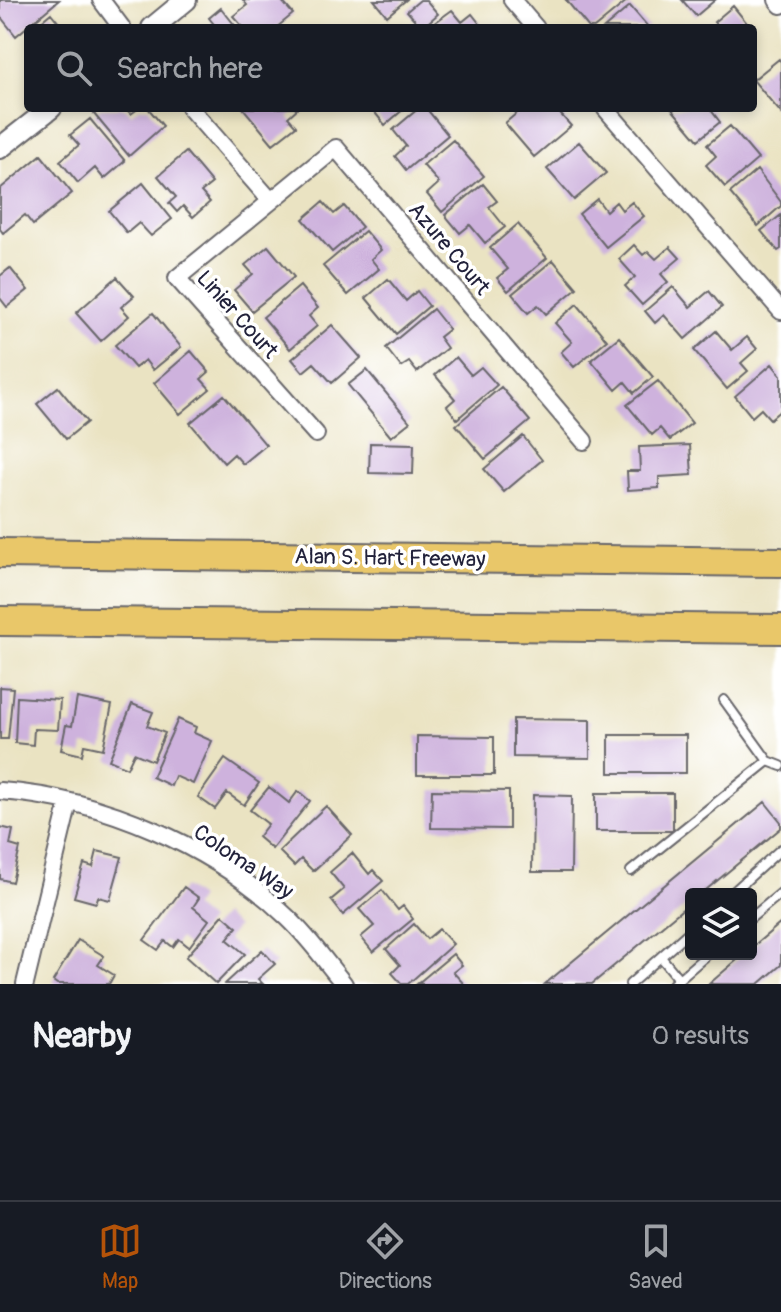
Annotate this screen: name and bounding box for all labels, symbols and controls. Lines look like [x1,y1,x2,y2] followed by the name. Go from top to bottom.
[24,24,757,112] search box
[52,46,96,90] icon: search
[116,50,263,87] text: Search here
[402,196,496,301] street label: Azure Court
[190,265,284,365] street label: Linier Court
[294,542,486,574] street label: Alan S. Hart Freeway
[188,818,299,906] street label: Coloma Way
[685,888,757,960] map controls
[685,888,757,960] button: layers
[32,1015,131,1058] text: Nearby
[652,1020,749,1052] text: 0 results
[98,1219,142,1295] tab: Map
[339,1219,432,1295] tab: Directions
[628,1219,683,1295] tab: Saved

